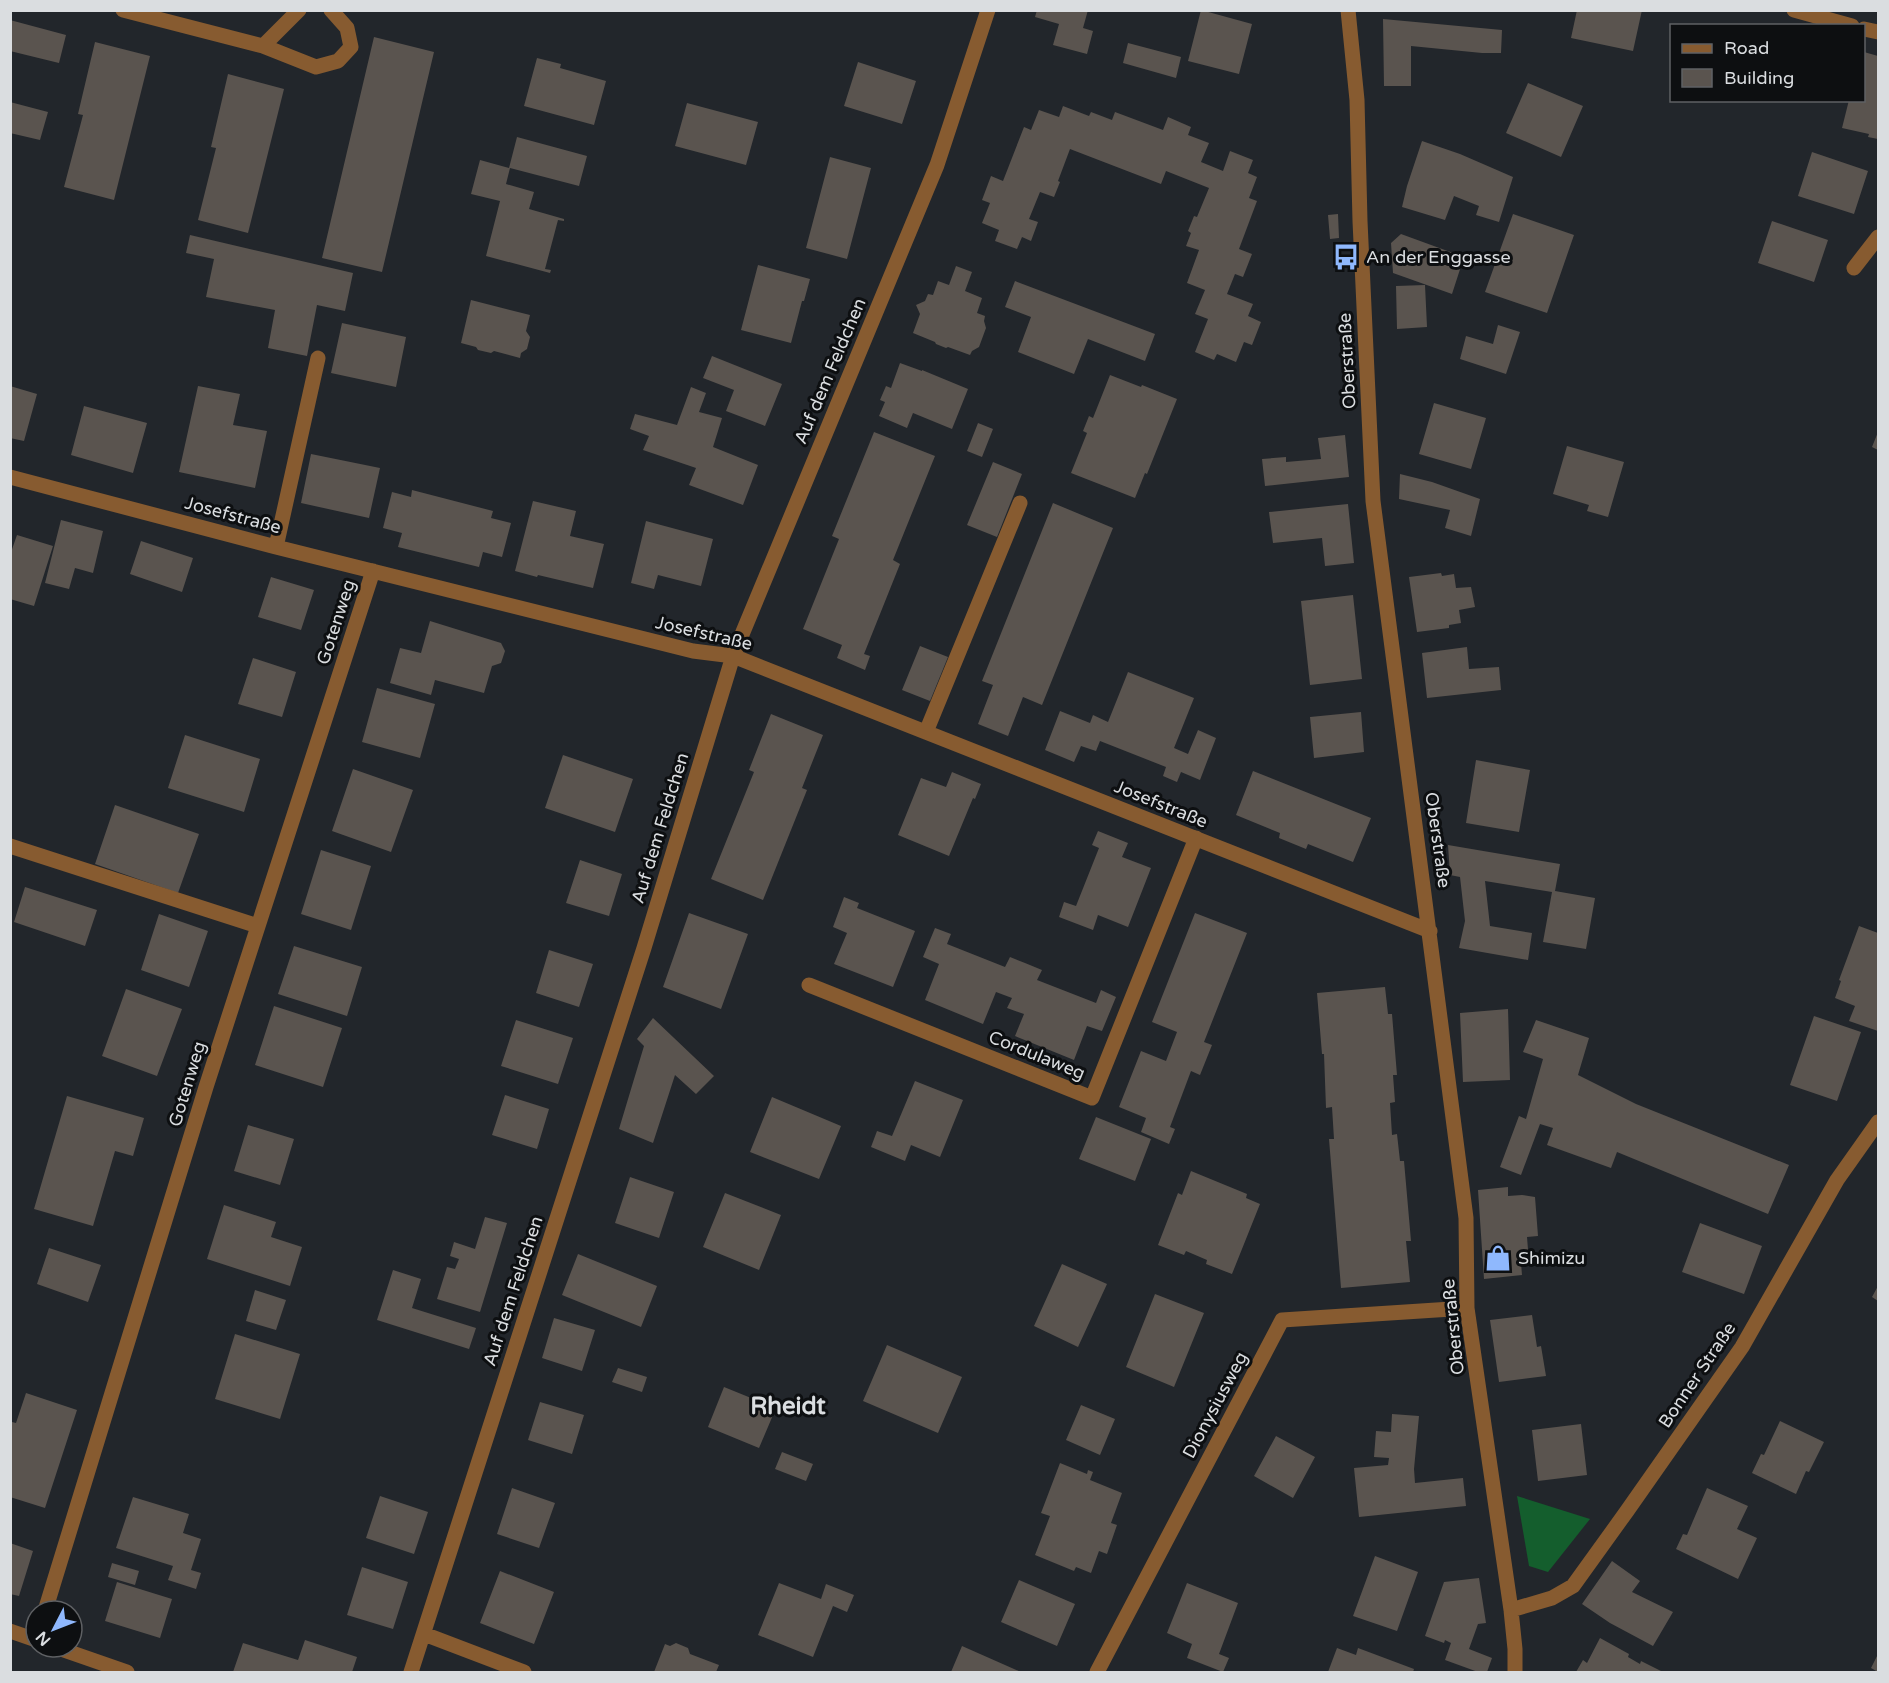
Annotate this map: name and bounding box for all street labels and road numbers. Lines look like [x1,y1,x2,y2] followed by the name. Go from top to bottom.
[789,295,871,447] street label: Auf dem Feldchen
[1333,312,1361,410] street label: Oberstraße
[183,492,283,538] street label: Josefstraße
[312,577,360,667] street label: Gotenweg
[653,611,755,655] street label: Josefstraße
[627,750,693,906] street label: Auf dem Feldchen
[1111,775,1211,833] street label: Josefstraße
[1420,791,1456,889] street label: Oberstraße
[985,1026,1089,1084] street label: Cordulaweg
[164,1039,210,1129] street label: Gotenweg
[478,1213,548,1369] street label: Auf dem Feldchen
[1437,1278,1469,1376] street label: Oberstraße
[1654,1318,1740,1432] street label: Bonner Straße
[1178,1348,1252,1462] street label: Dionysiusweg

